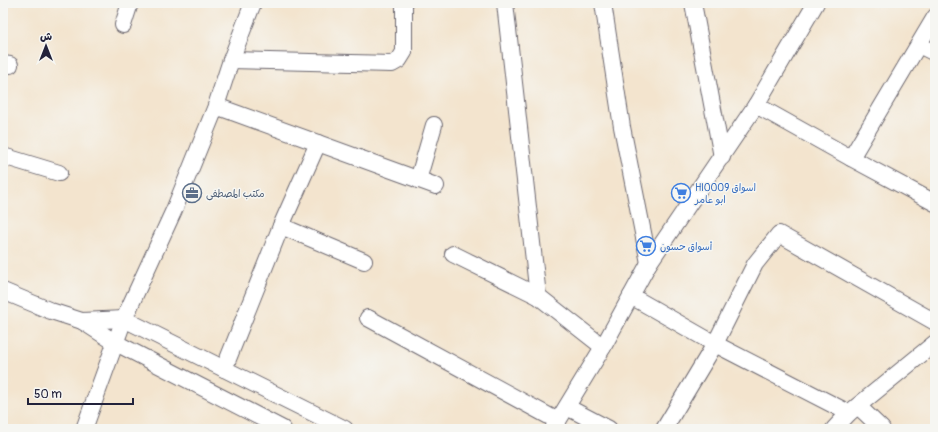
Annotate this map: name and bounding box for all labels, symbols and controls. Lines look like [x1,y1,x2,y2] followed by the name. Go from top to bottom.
[26,26,66,66] north arrow
[40,30,52,43] text: ش
[181,182,203,204] office icon: مكتب المصطفى
[670,182,692,204] supermarket icon: Hl0009 اسواق ابو عامر
[694,182,756,206] place label: Hl0009 اسواق ابو عامر
[206,188,265,201] place label: مكتب المصطفى
[635,235,657,257] supermarket icon: أسواق حسون
[660,241,713,253] place label: أسواق حسون
[28,380,133,406] scale bar
[34,387,62,402] text: 50 m

